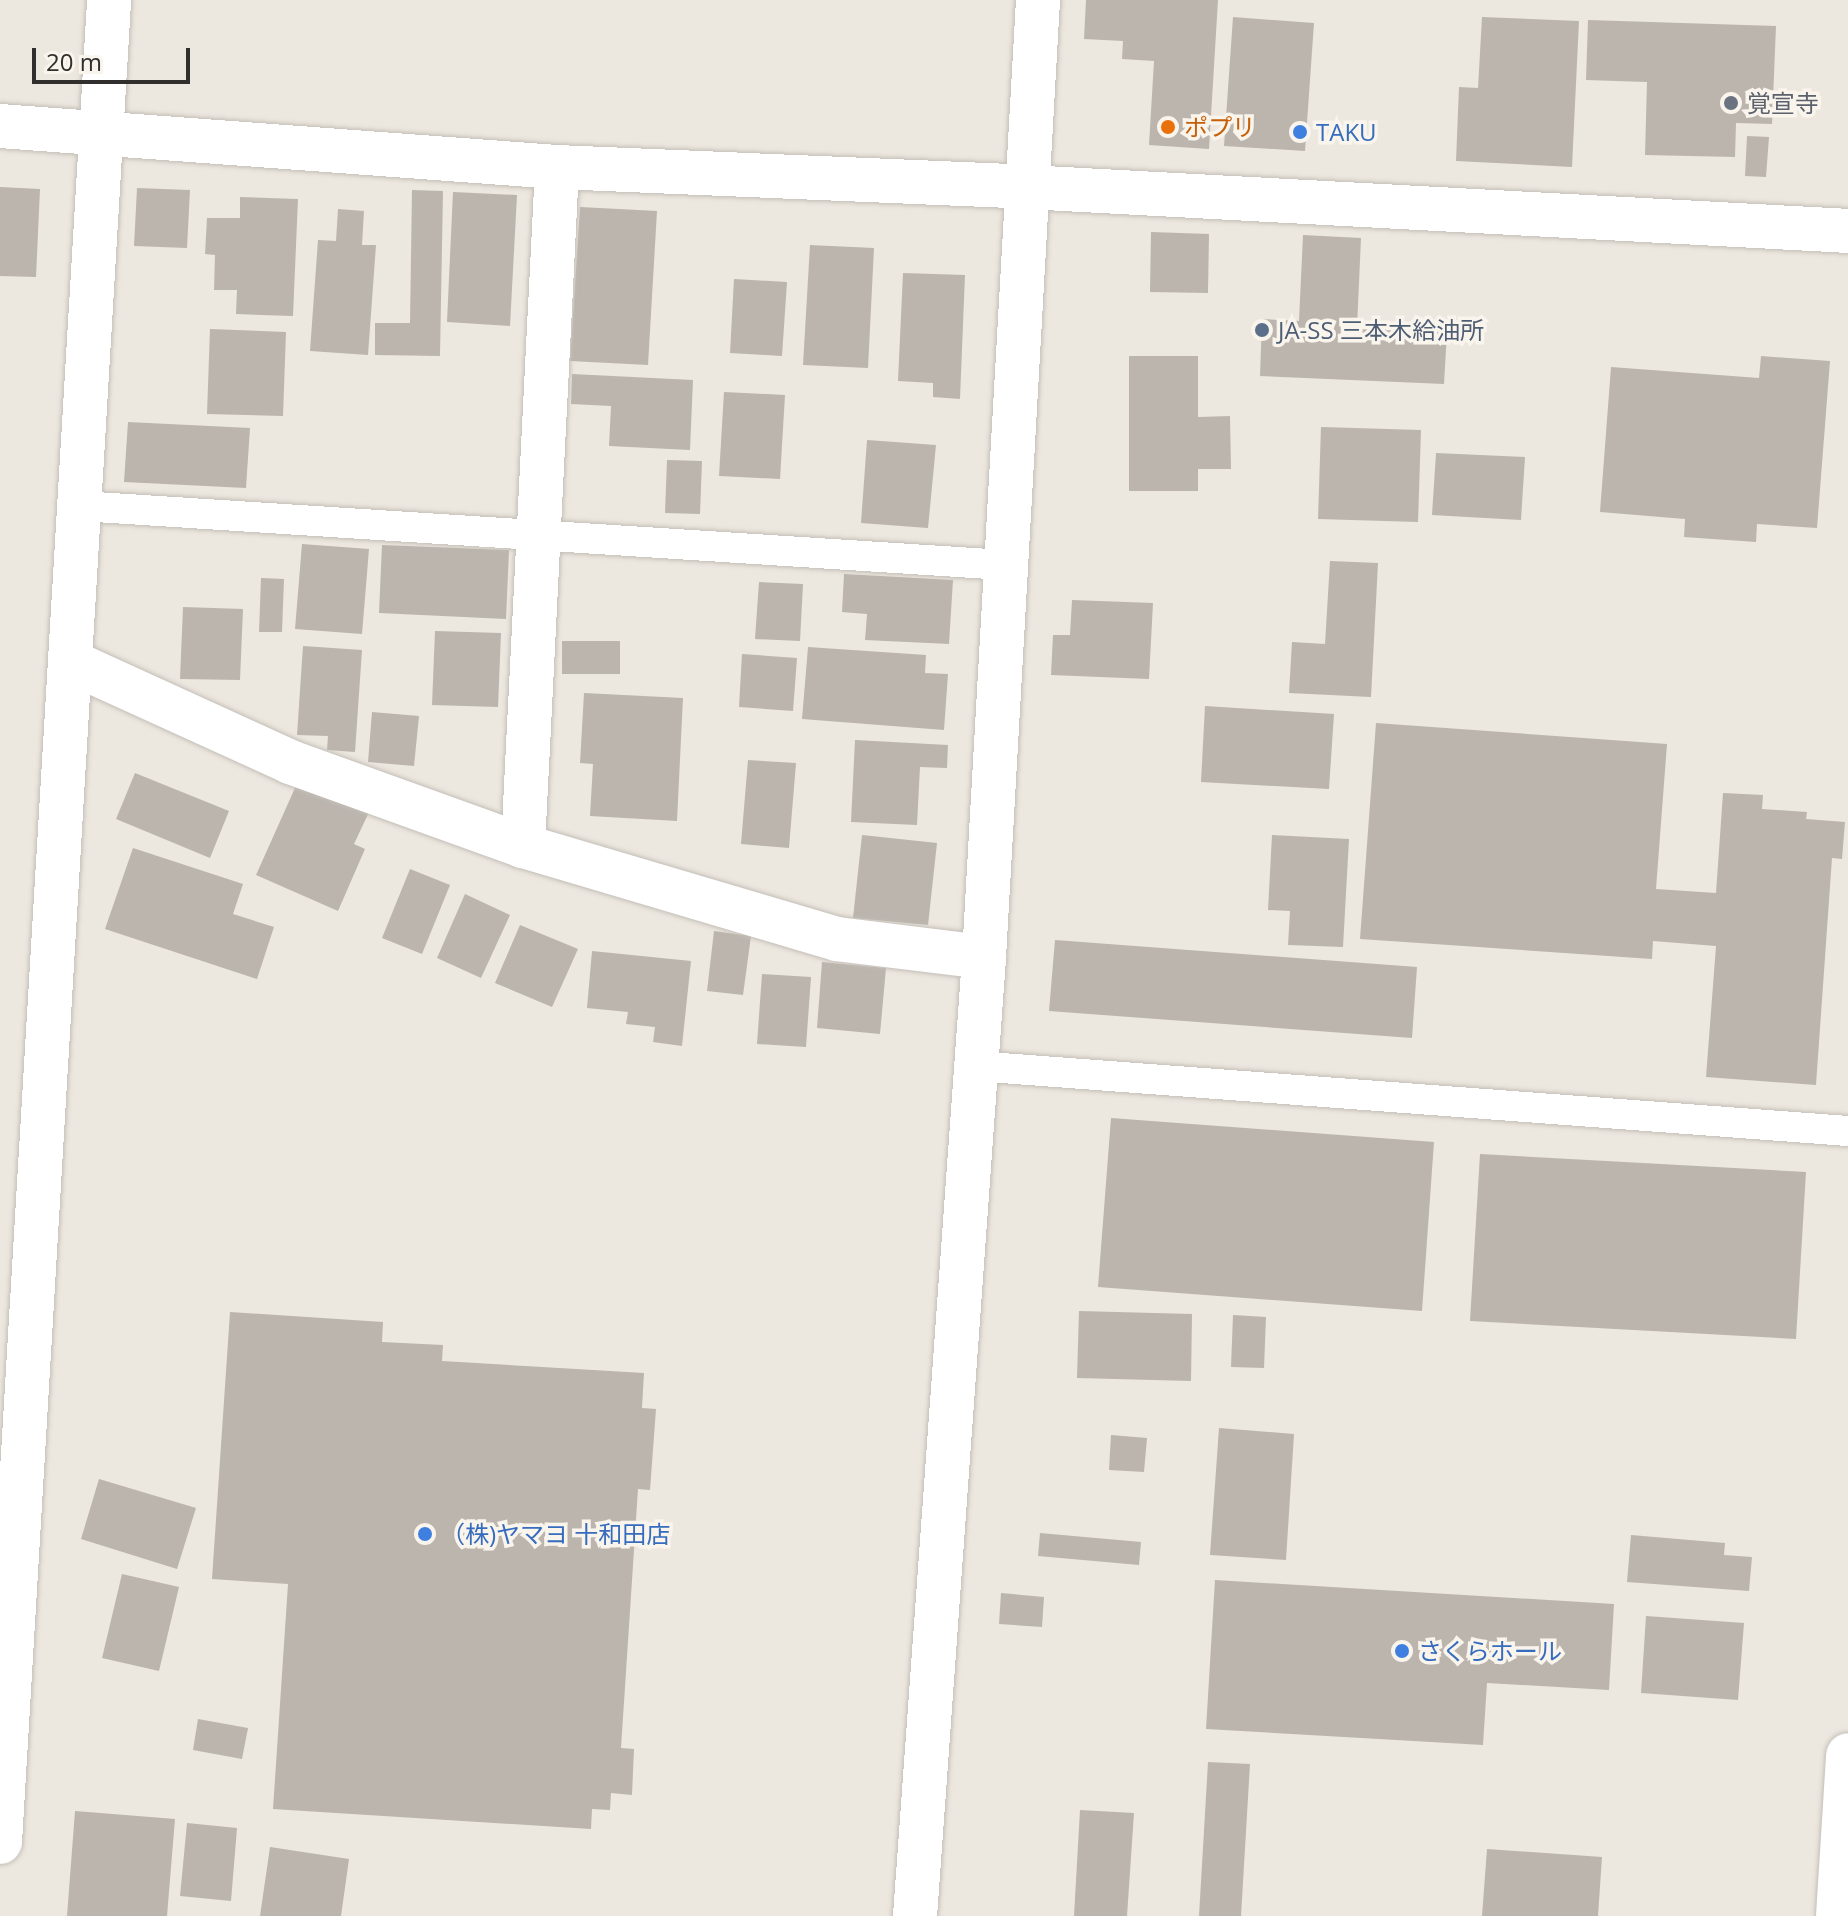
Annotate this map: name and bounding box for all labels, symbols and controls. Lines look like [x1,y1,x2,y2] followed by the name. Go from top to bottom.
[36,32,194,82] scale bar
[46,45,102,78] text: 20 m
[1747,89,1819,117] place label: 覚宣寺
[1722,94,1740,112] marker: 覚宣寺
[1184,113,1256,141] place label: ポプリ
[1159,118,1177,136] marker: ポプリ
[1316,118,1377,146] place label: TAKU
[1291,123,1309,141] marker: TAKU
[1278,316,1484,344] place label: JA-SS 三本木給油所
[1253,321,1271,339] marker: JA-SS 三本木給油所
[441,1520,670,1548] place label: （株)ヤマヨ 十和田店
[416,1525,434,1543] marker: （株)ヤマヨ 十和田店
[1418,1637,1562,1665] place label: さくらホール
[1393,1642,1411,1660] marker: さくらホール

